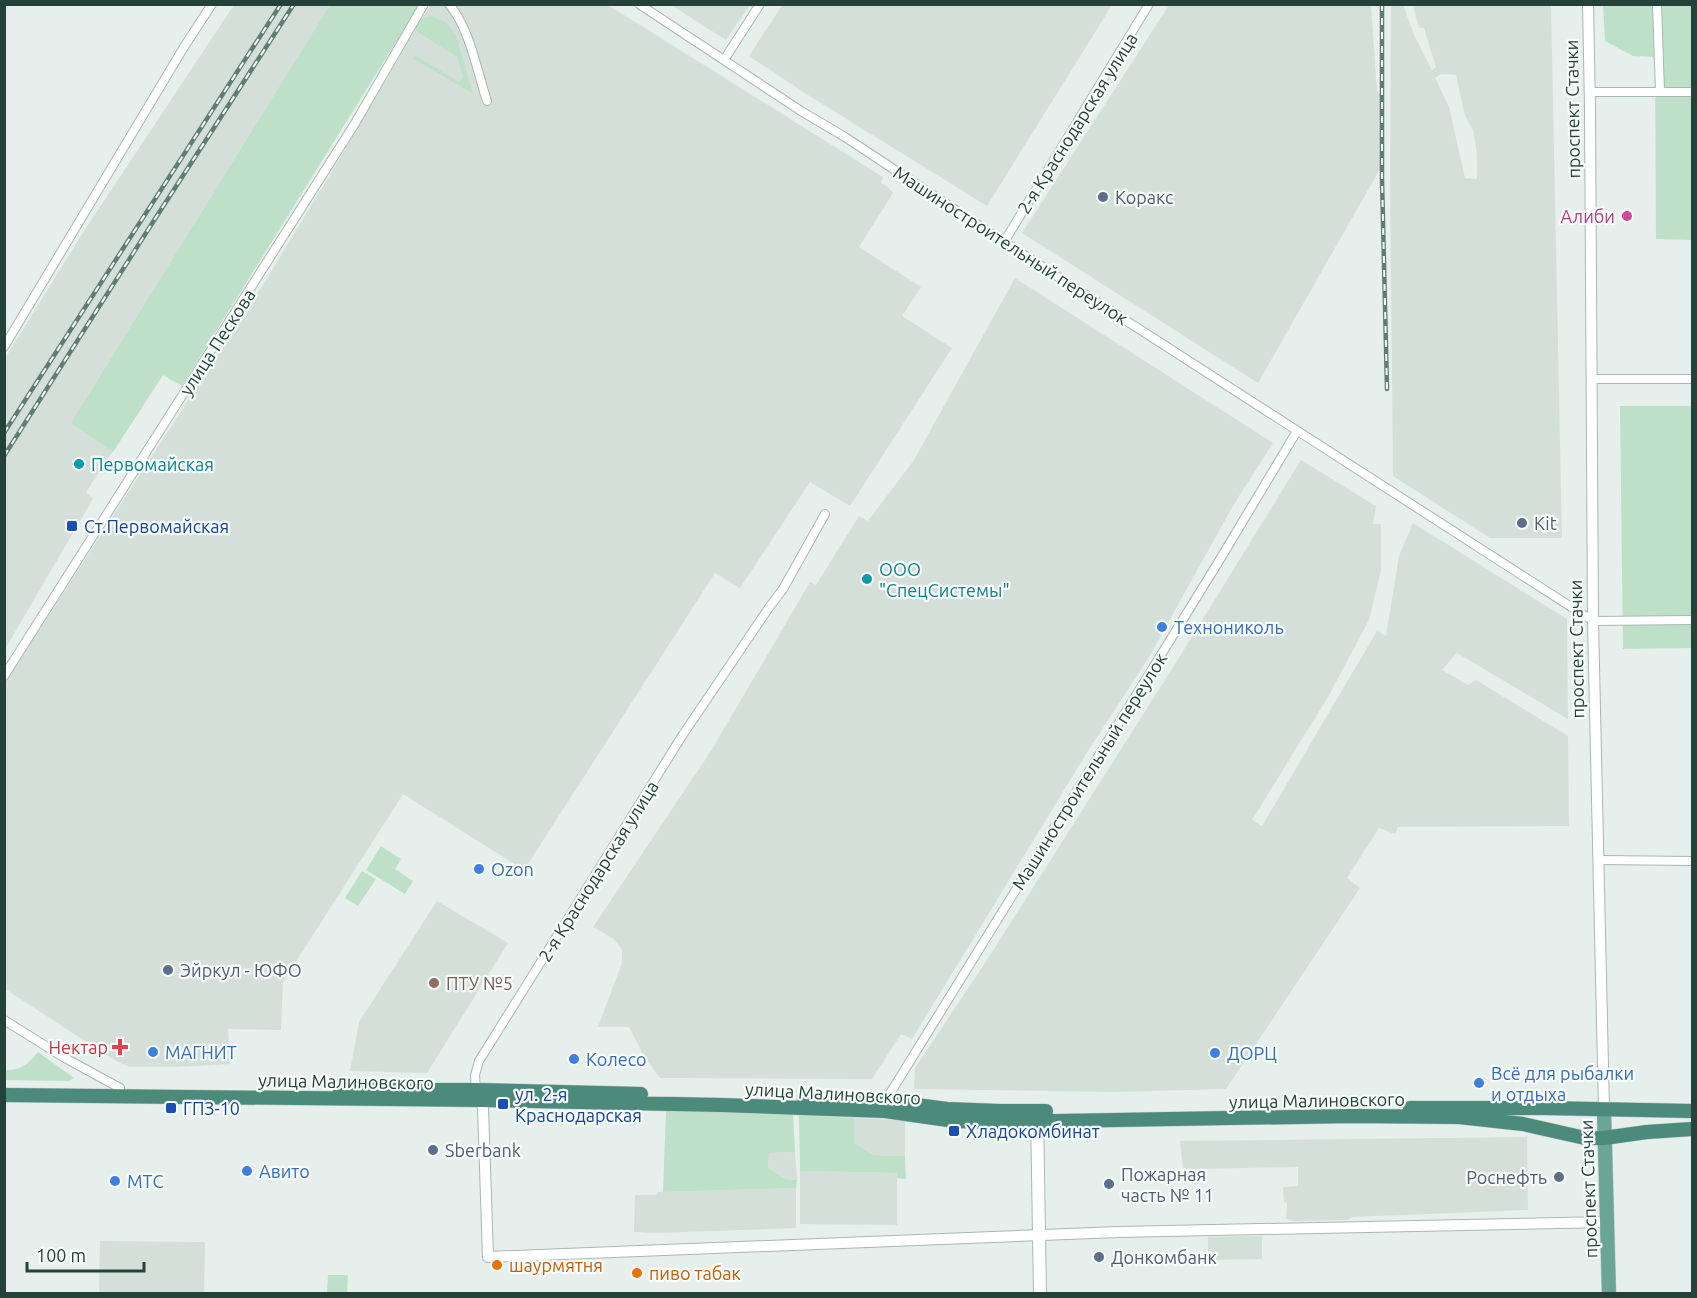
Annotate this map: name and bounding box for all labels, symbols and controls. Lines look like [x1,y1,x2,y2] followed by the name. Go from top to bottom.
[1013,29,1141,217] street label: 2-я Краснодарская улица
[1561,39,1583,179] street label: проспект Стачки
[890,162,1132,328] street label: Машиностроительный переулок
[1115,187,1173,207] place label: Коракс
[1096,190,1110,204] marker: Коракс
[1561,206,1615,226] place label: Алиби
[1620,209,1634,223] marker: Алиби
[175,285,259,399] street label: улица Пескова
[91,454,214,474] place label: Первомайская
[72,457,86,471] marker: Первомайская
[1534,513,1557,533] place label: Kit
[84,516,229,536] place label: Ст.Первомайская
[1515,516,1529,530] marker: Kit
[65,519,79,533] marker: Ст.Первомайская
[879,559,1010,600] place label: ООО "СпецСистемы"
[860,572,874,586] marker: ООО "СпецСистемы"
[1565,579,1587,719] street label: проспект Стачки
[1174,617,1284,637] place label: Технониколь
[1155,620,1169,634] marker: Технониколь
[1008,649,1170,893] street label: Машиностроительный переулок
[534,777,662,965] street label: 2-я Краснодарская улица
[491,859,534,879] place label: Ozon
[472,862,486,876] marker: Ozon
[180,960,302,980] place label: Эйркул - ЮФО
[161,963,175,977] marker: Эйркул - ЮФО
[446,973,513,993] place label: ПТУ №5
[427,976,441,990] marker: ПТУ №5
[48,1037,108,1057] place label: Нектар
[113,1040,127,1054] marker: Нектар
[165,1042,237,1062] place label: МАГНИТ
[1227,1043,1277,1063] place label: ДОРЦ
[146,1045,160,1059] marker: МАГНИТ
[1208,1046,1222,1060] marker: ДОРЦ
[586,1049,647,1069] place label: Колесо
[567,1052,581,1066] marker: Колесо
[1491,1063,1634,1104] place label: Всё для рыбалки и отдыха
[258,1069,434,1093] street label: улица Малиновского
[1472,1076,1486,1090] marker: Всё для рыбалки и отдыха
[745,1078,921,1108] street label: улица Малиновского
[515,1084,642,1125] place label: ул. 2-я Краснодарская
[1229,1088,1405,1112] street label: улица Малиновского
[496,1097,510,1111] marker: ул. 2-я Краснодарская
[183,1098,240,1118] place label: ГПЗ-10
[164,1101,178,1115] marker: ГПЗ-10
[1576,1119,1600,1259] street label: проспект Стачки
[966,1121,1100,1141] place label: Хладокомбинат
[947,1124,961,1138] marker: Хладокомбинат
[445,1140,521,1160] place label: Sberbank
[426,1143,440,1157] marker: Sberbank
[259,1161,310,1181] place label: Авито
[240,1164,254,1178] marker: Авито
[1121,1164,1214,1205] place label: Пожарная часть № 11
[1466,1167,1547,1187] place label: Роснефть
[1552,1170,1566,1184] marker: Роснефть
[127,1171,163,1191] place label: МТС
[108,1174,122,1188] marker: МТС
[1102,1177,1116,1191] marker: Пожарная часть № 11
[27,1235,144,1273] scale bar
[36,1245,86,1265] text: 100 m
[1111,1247,1217,1267] place label: Донкомбанк
[1092,1250,1106,1264] marker: Донкомбанк
[509,1255,603,1275] place label: шаурмятня
[490,1258,504,1272] marker: шаурмятня
[649,1263,741,1283] place label: пиво табак
[630,1266,644,1280] marker: пиво табак

